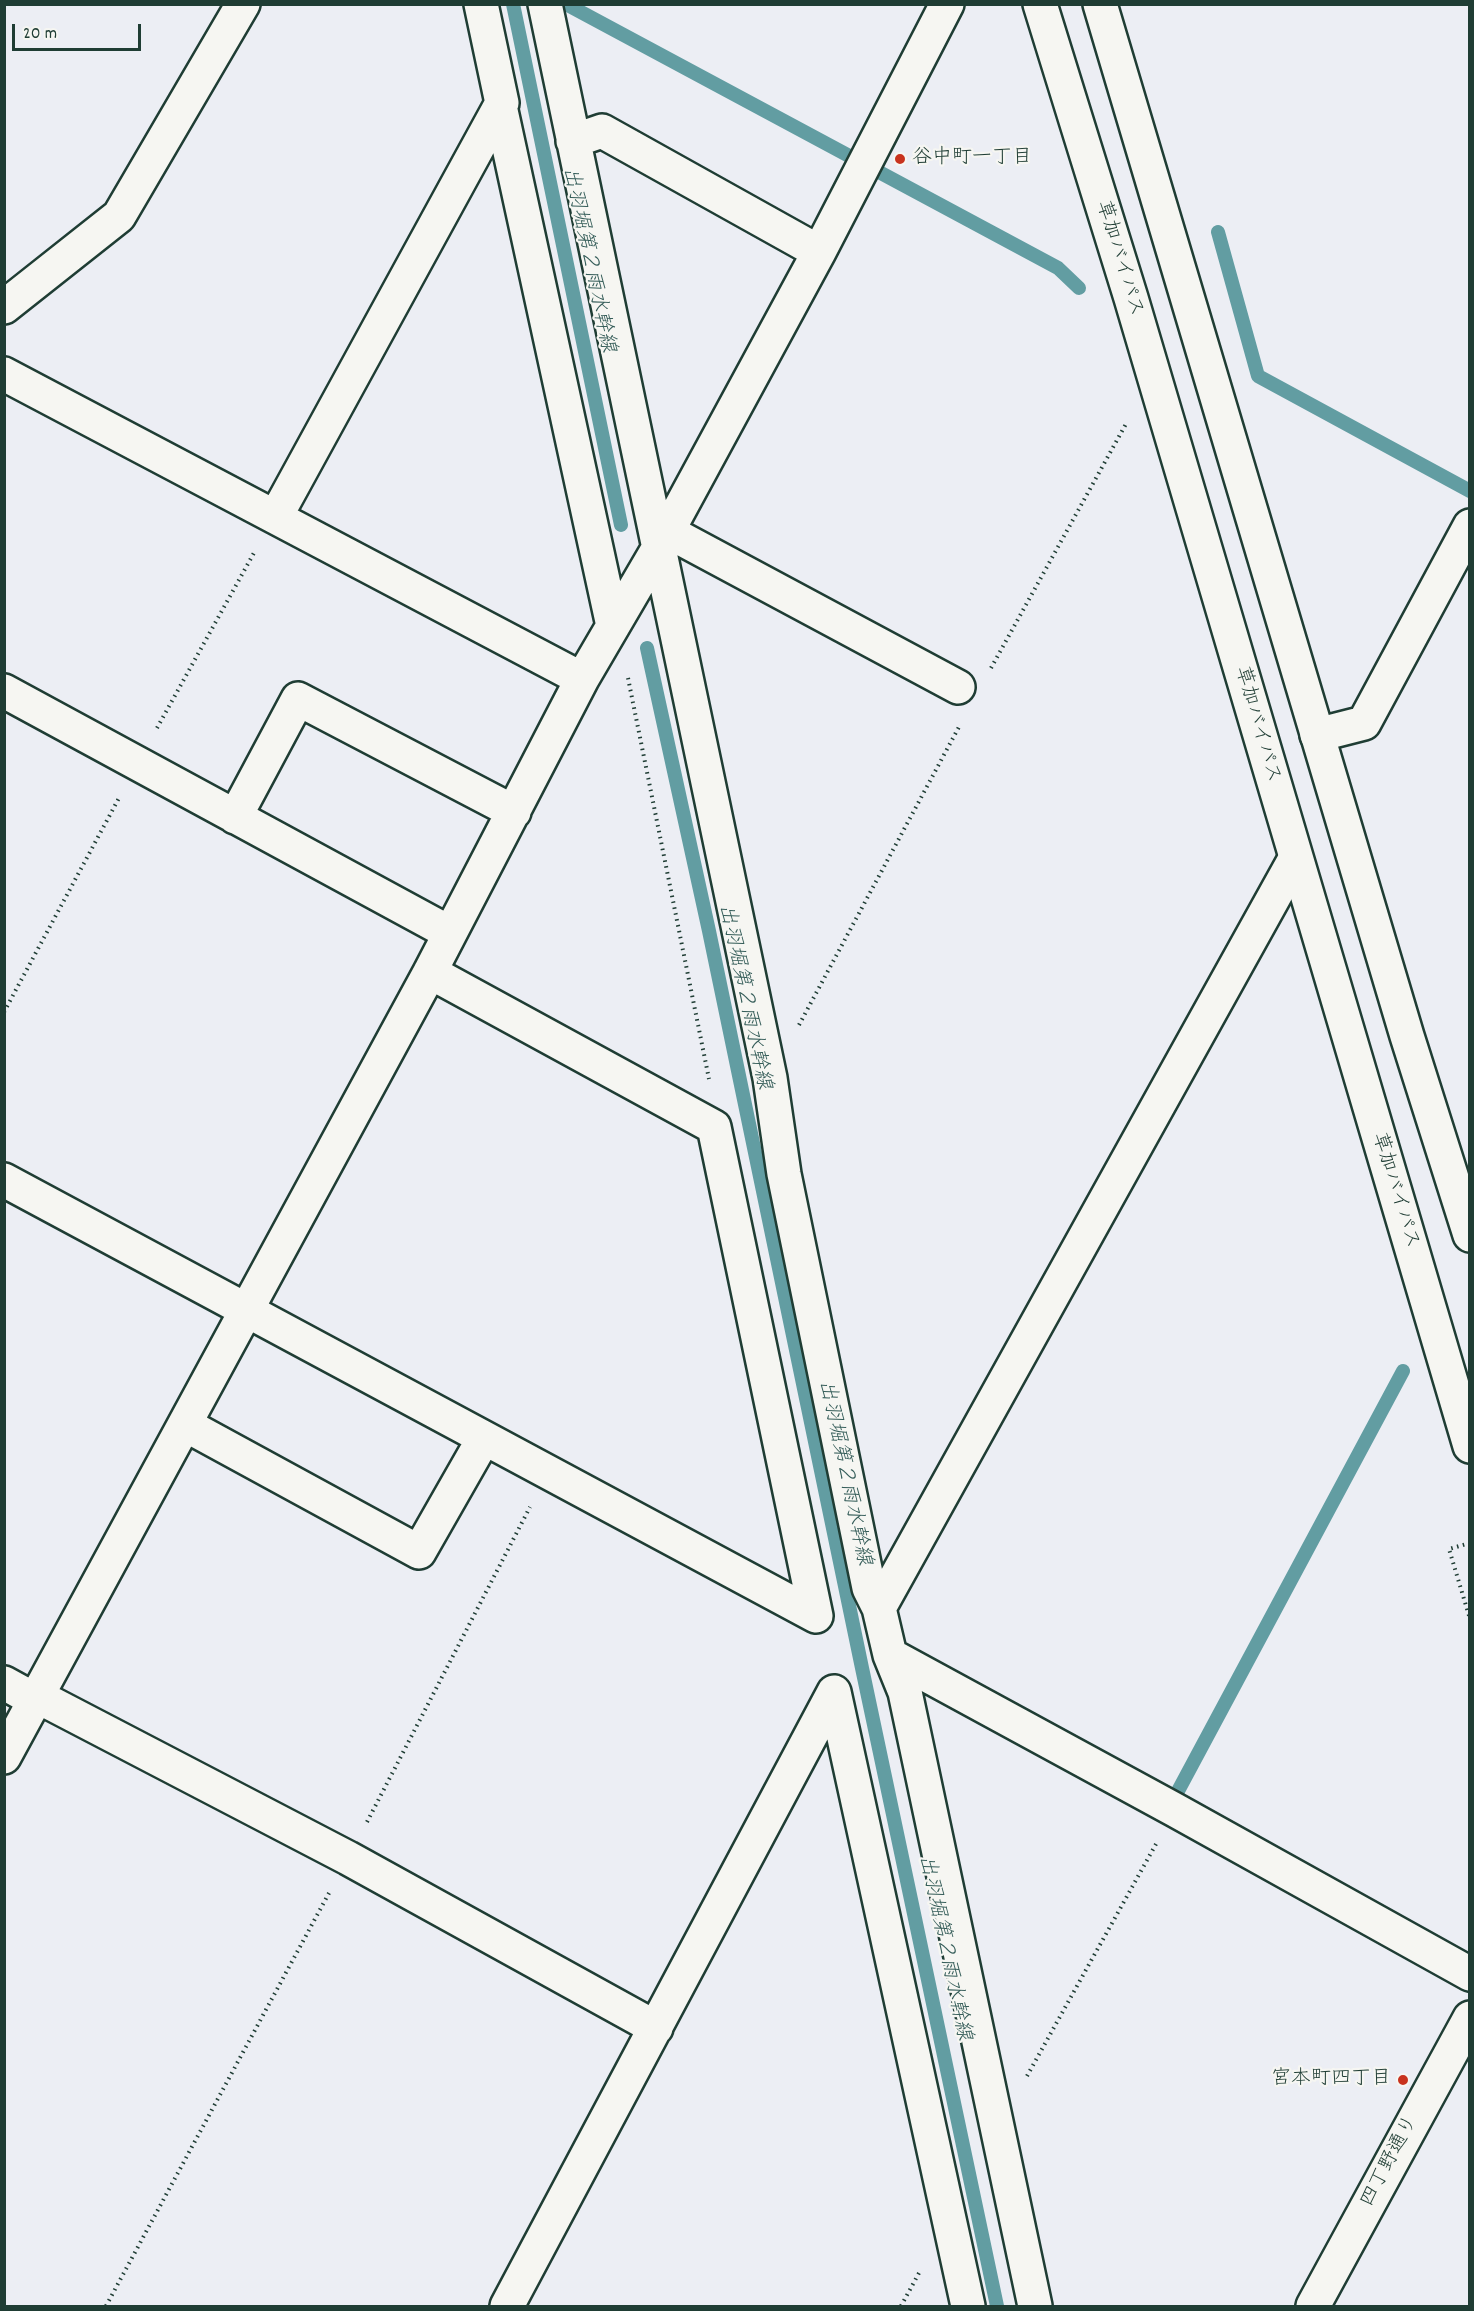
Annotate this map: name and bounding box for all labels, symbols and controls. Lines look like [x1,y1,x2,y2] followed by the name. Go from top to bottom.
[15,12,144,50] scale bar
[23,22,57,47] text: 20 m
[912,147,1032,171] place label: 谷中町一丁目
[893,152,907,166] marker: 谷中町一丁目
[555,165,619,355] water label: 出羽堀第２雨水幹線
[1089,198,1147,320] street label: 草加バイパス
[1228,664,1284,786] street label: 草加バイパス
[711,902,775,1092] water label: 出羽堀第２雨水幹線
[1365,1130,1423,1252] street label: 草加バイパス
[811,1378,875,1568] water label: 出羽堀第２雨水幹線
[911,1853,975,2043] water label: 出羽堀第２雨水幹線
[1271,2068,1391,2092] place label: 宮本町四丁目
[1396,2073,1410,2087] marker: 宮本町四丁目
[1357,2112,1425,2212] street label: 四丁野通り

